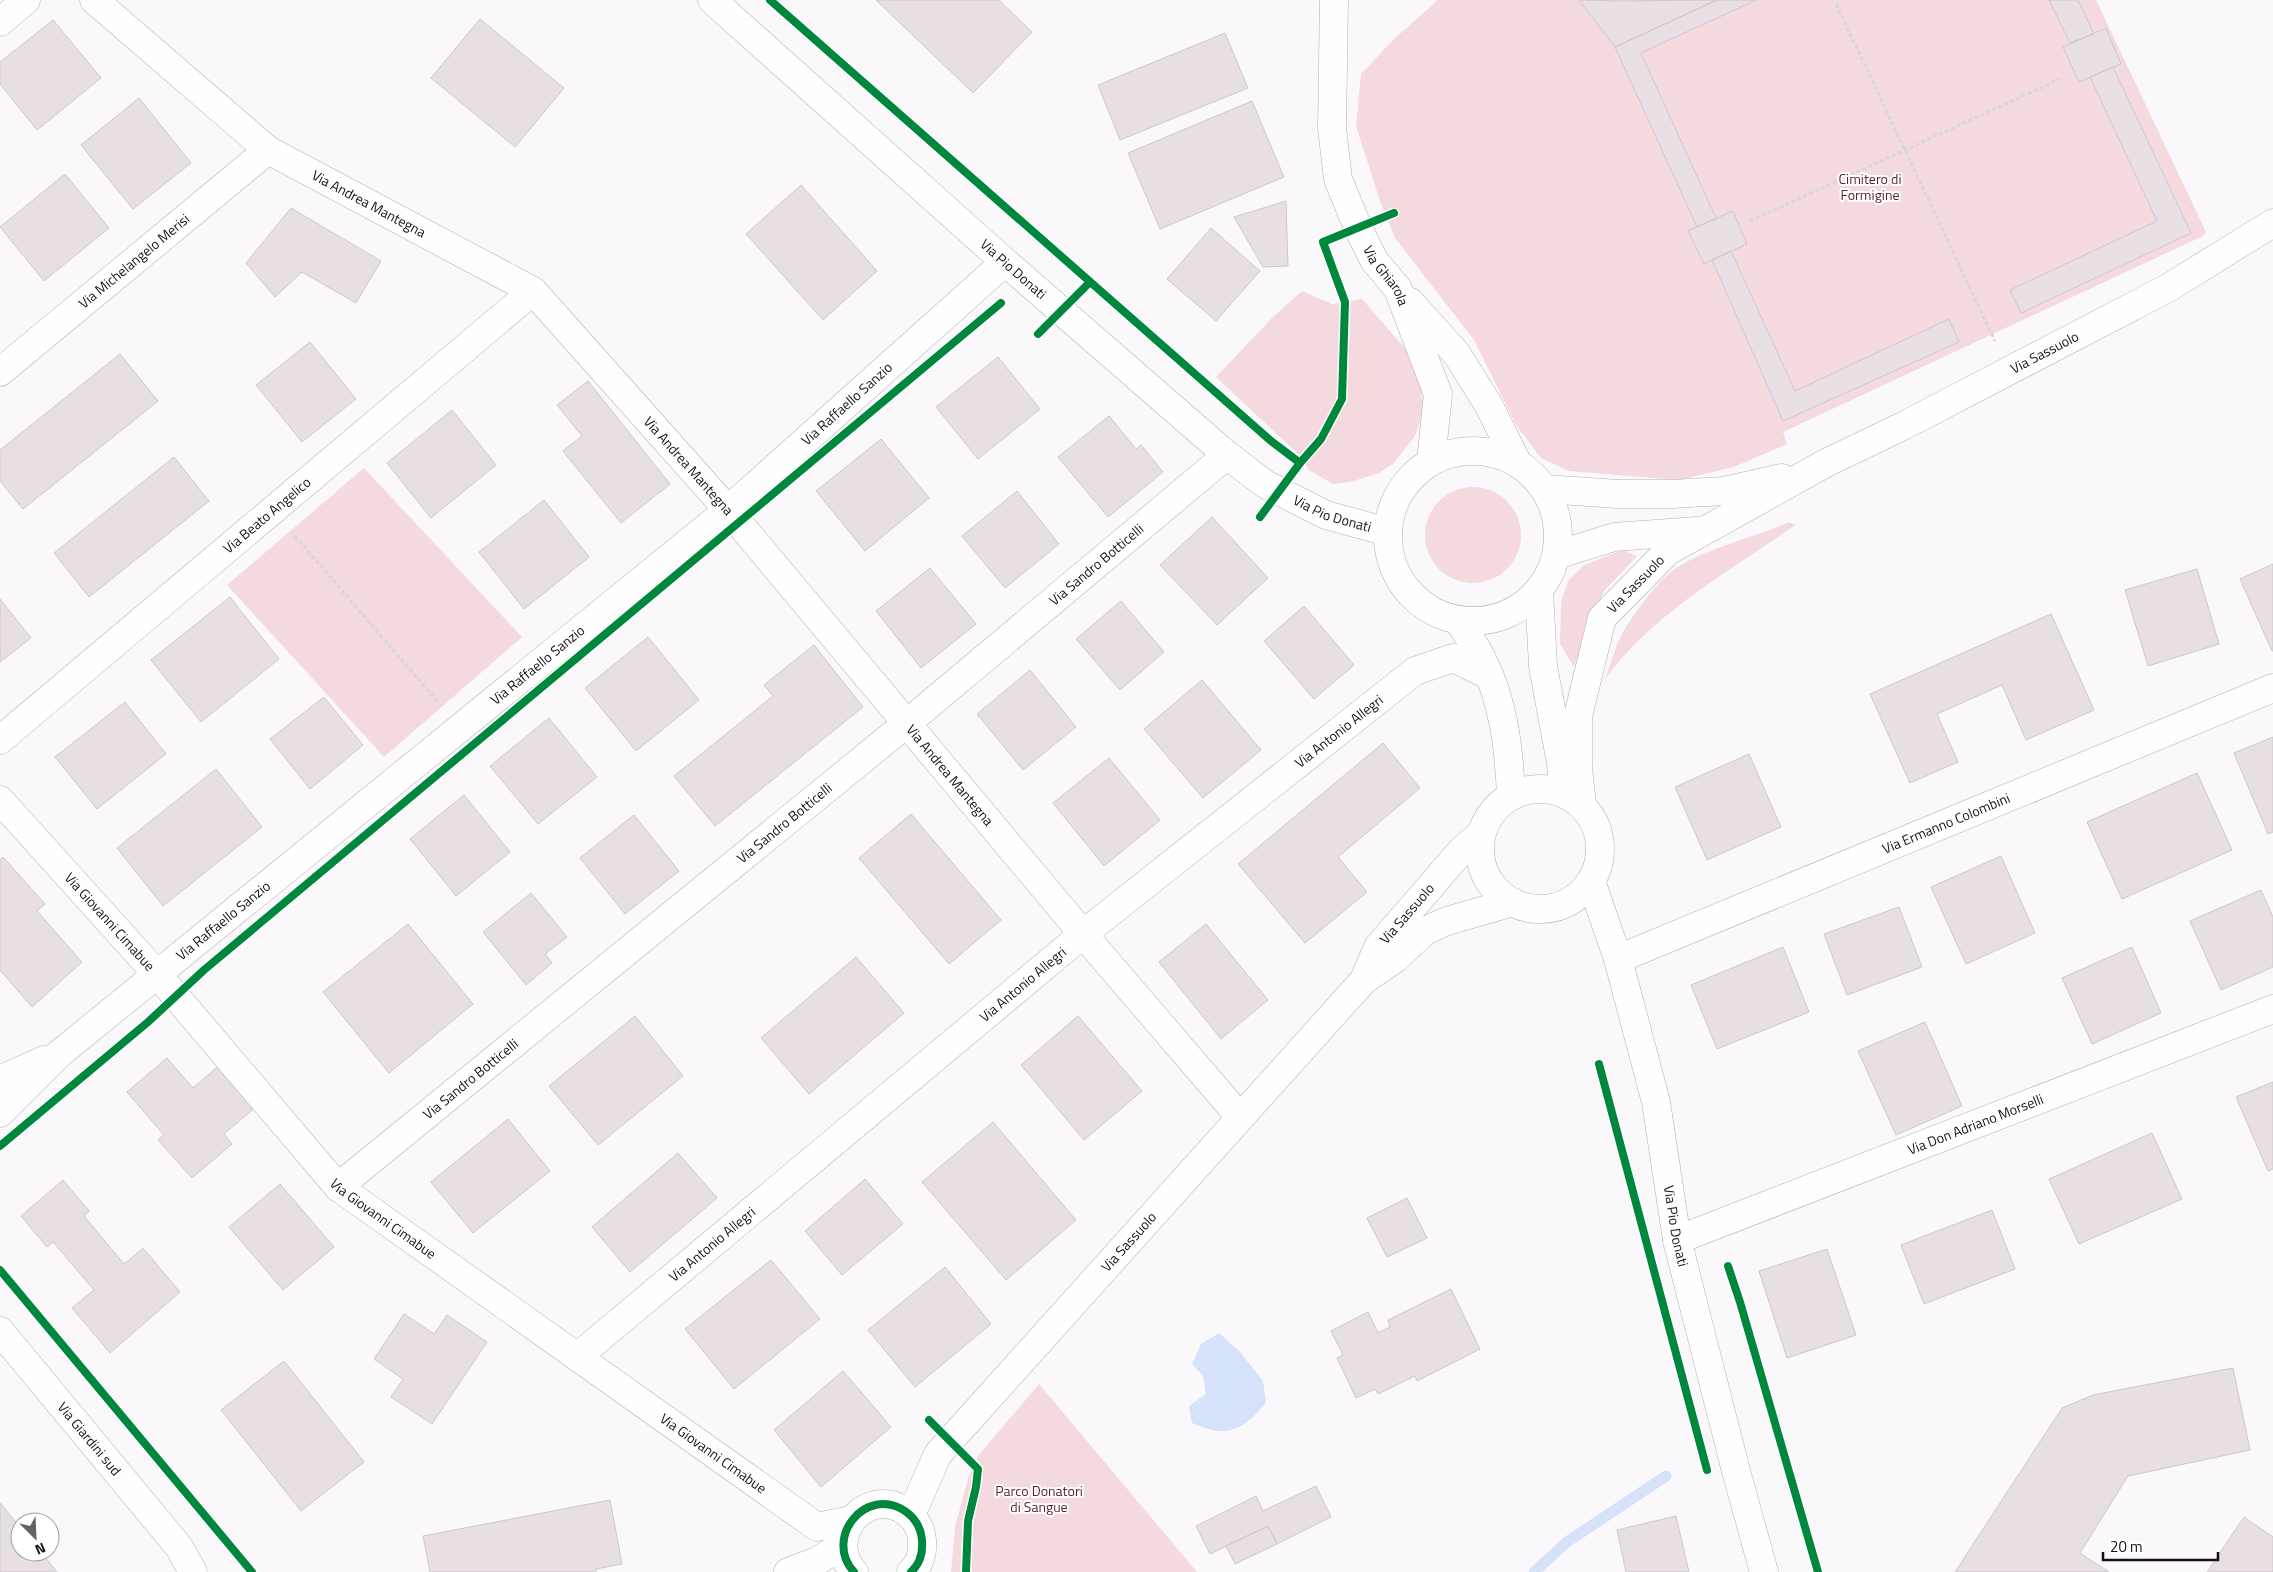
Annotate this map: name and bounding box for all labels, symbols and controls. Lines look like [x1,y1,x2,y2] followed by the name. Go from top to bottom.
[308,164,430,242] street label: Via Andrea Mantegna
[1838,168,1902,205] park label: Cimitero di Formigine
[73,208,194,313] street label: Via Michelangelo Merisi
[976,234,1052,304] street label: Via Pio Donati
[1358,242,1414,309] street label: Via Ghiarola
[2006,325,2082,378] street label: Via Sassuolo
[796,357,897,450] street label: Via Raffaello Sanzio
[639,411,739,520] street label: Via Andrea Mantegna
[218,471,315,558] street label: Via Beato Angelico
[1290,489,1374,537] street label: Via Pio Donati
[1044,518,1148,610] street label: Via Sandro Botticelli
[1602,550,1669,617] street label: Via Sassuolo
[485,620,589,709] street label: Via Raffaello Sanzio
[1290,689,1387,773] street label: Via Antonio Allegri
[902,720,999,830] street label: Via Andrea Mantegna
[732,777,836,868] street label: Via Sandro Botticelli
[1879,787,2013,859] street label: Via Ermanno Colombini
[60,867,160,975] street label: Via Giovanni Cimabue
[171,875,275,965] street label: Via Raffaello Sanzio
[1374,878,1439,948] street label: Via Sassuolo
[974,941,1070,1027] street label: Via Antonio Allegri
[418,1033,522,1124] street label: Via Sandro Botticelli
[1904,1088,2046,1160] street label: Via Don Adriano Morselli
[325,1174,441,1264] street label: Via Giovanni Cimabue
[1659,1184,1694,1269] street label: Via Pio Donati
[664,1201,760,1286] street label: Via Antonio Allegri
[1096,1207,1161,1276] street label: Via Sassuolo
[53,1397,127,1480] street label: Via Giardini sud
[656,1408,771,1498] street label: Via Giovanni Cimabue
[995,1480,1083,1517] park label: Parco Donatori di Sangue
[10,1512,60,1562] north arrow
[2103,1530,2218,1562] scale bar
[2110,1535,2143,1558] text: 20 m
[32,1538,49,1561] text: N

